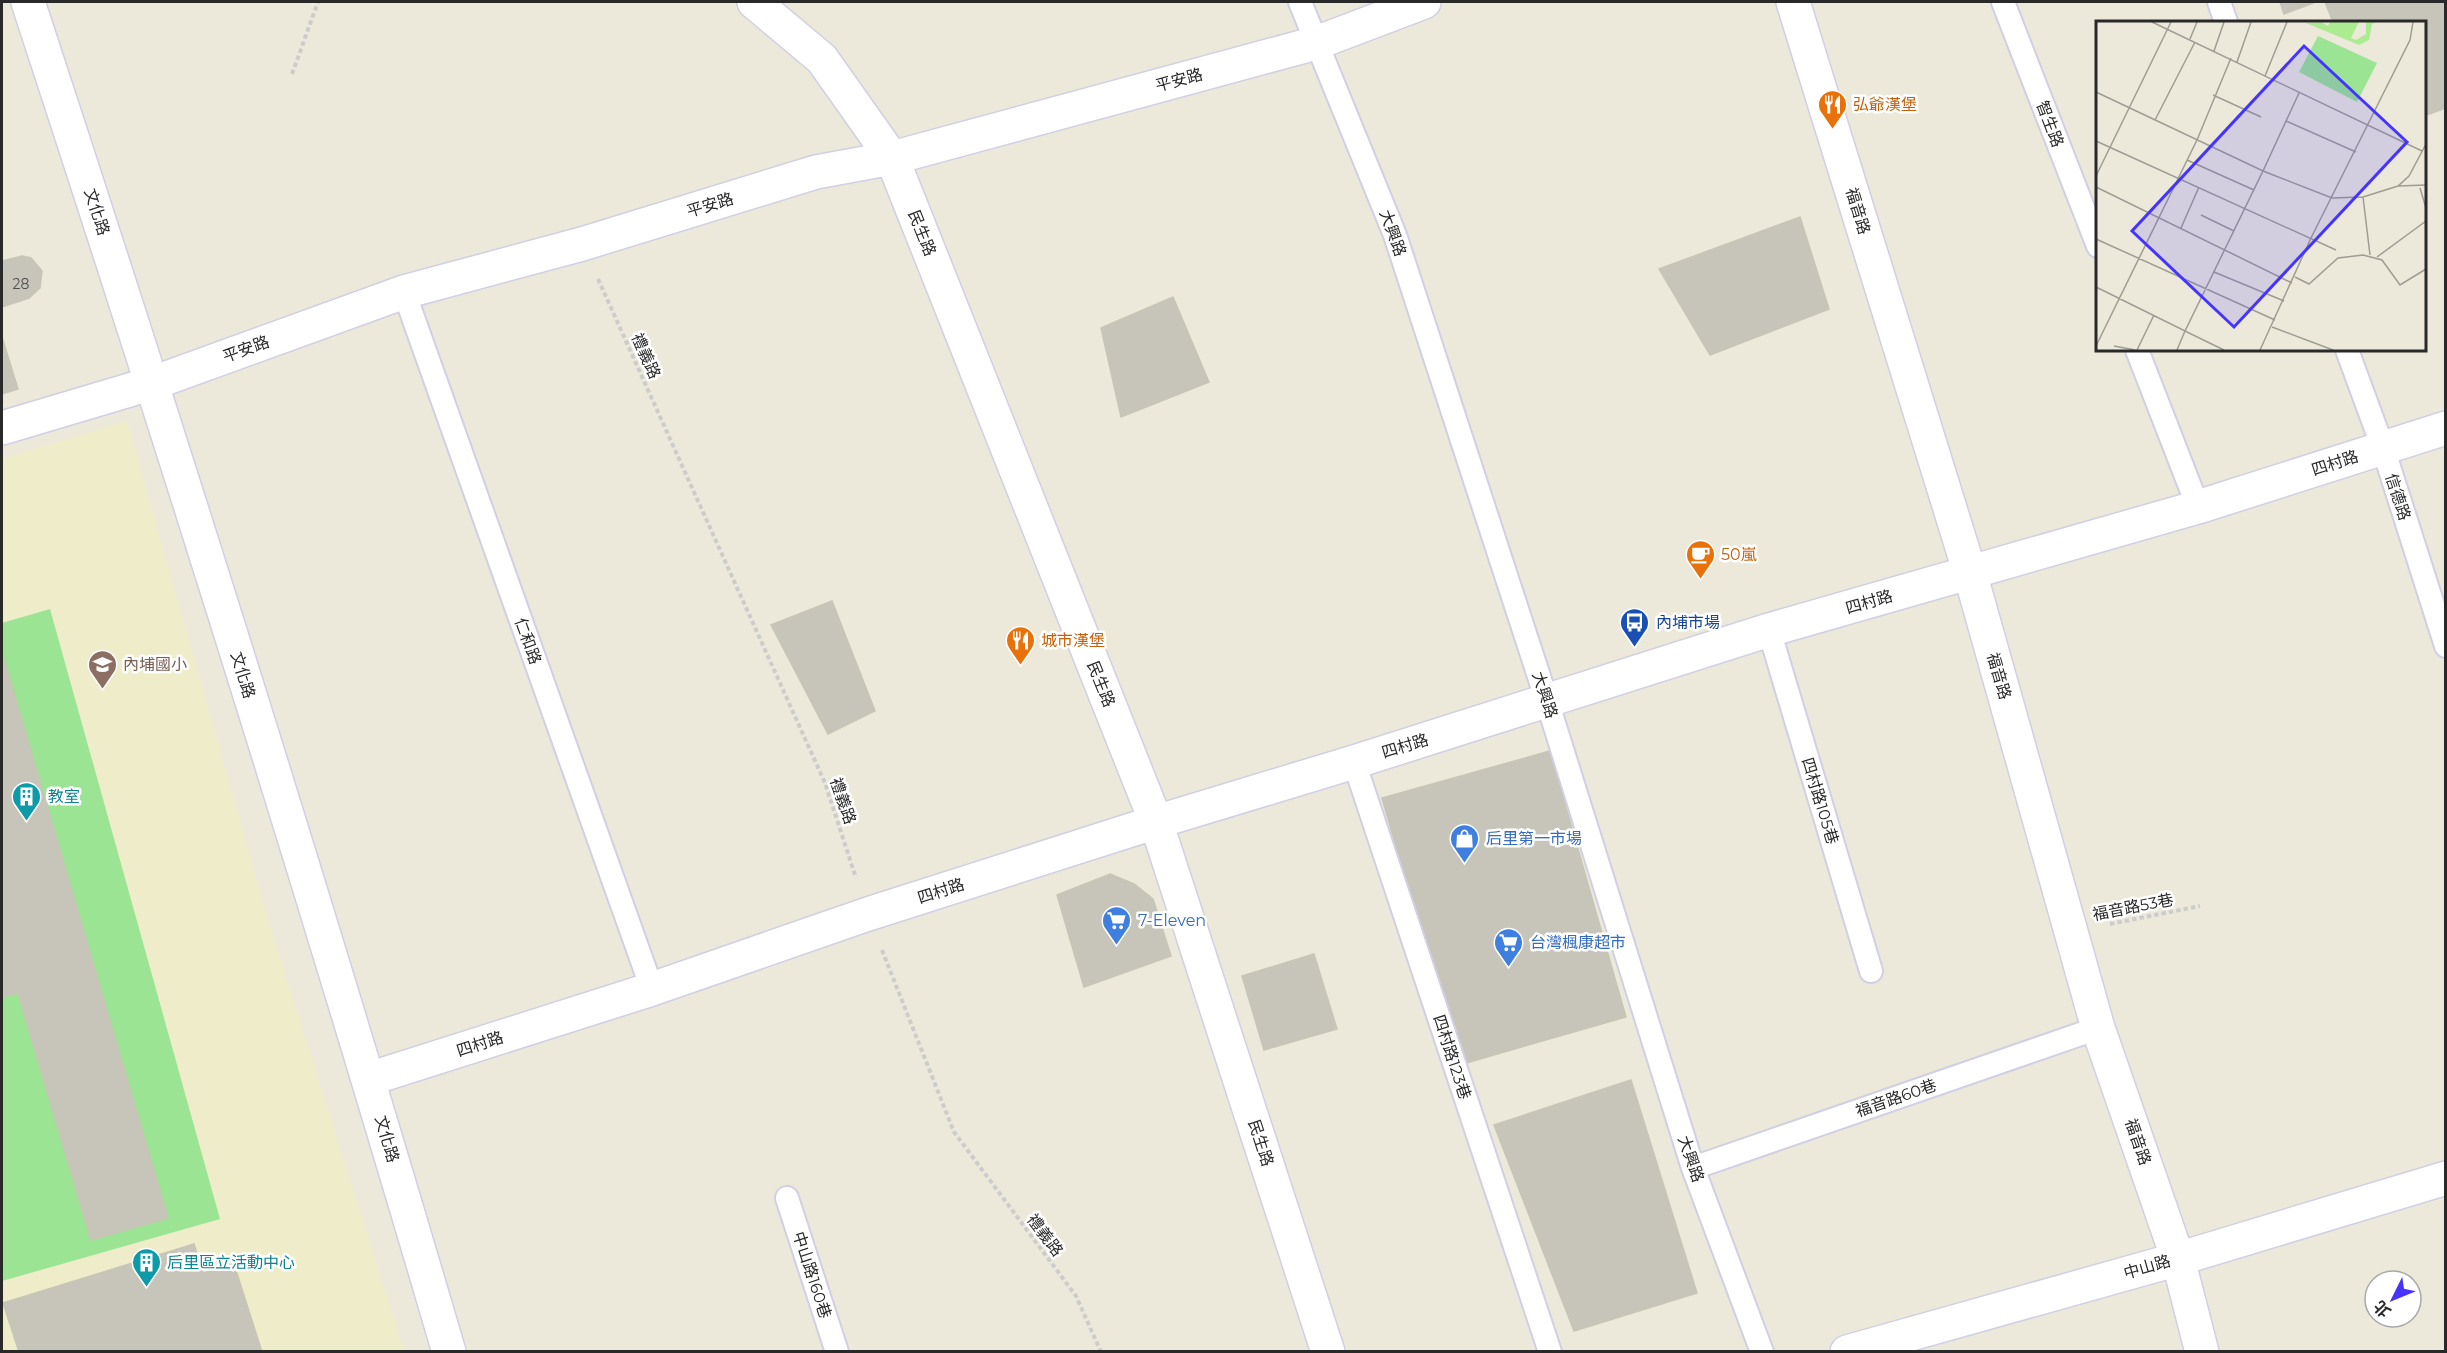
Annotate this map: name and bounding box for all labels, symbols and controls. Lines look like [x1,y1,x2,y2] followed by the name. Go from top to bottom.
[2096,21,2426,351] inset map
[1153,65,1205,95] street label: 平安路
[1816,88,1848,130] restaurant icon: 弘爺漢堡
[1853,95,1917,114] place label: 弘爺漢堡
[2033,98,2067,150] street label: 智生路
[1842,185,1874,237] street label: 福音路
[81,186,113,238] street label: 文化路
[684,189,736,221] street label: 平安路
[904,207,940,259] street label: 民生路
[1376,207,1410,259] street label: 大興路
[13,275,30,293] house number: 28
[628,330,664,382] street label: 禮義路
[220,332,272,366] street label: 平安路
[2309,447,2361,479] street label: 四村路
[2382,471,2414,523] street label: 信德路
[1684,538,1716,580] cafe icon: 50嵐
[1721,545,1757,564] place label: 50嵐
[1843,586,1895,618] street label: 四村路
[1619,606,1651,648] bus stop icon: 內埔市場
[1656,613,1720,632] place label: 內埔市場
[511,615,545,667] street label: 仁和路
[1004,624,1036,666] restaurant icon: 城市漢堡
[1041,631,1105,650] place label: 城市漢堡
[86,648,118,690] school or university icon: 內埔國小
[227,649,259,701] street label: 文化路
[1983,650,2015,702] street label: 福音路
[123,655,187,674] place label: 內埔國小
[1083,658,1119,710] street label: 民生路
[1529,669,1561,721] street label: 大興路
[1379,730,1431,762] street label: 四村路
[1798,755,1842,847] street label: 四村路105巷
[826,775,860,827] street label: 禮義路
[11,780,43,822] building icon: 教室
[48,787,80,806] place label: 教室
[1449,822,1481,864] shop icon: 后里第一市場
[1486,829,1582,848] place label: 后里第一市場
[915,875,967,907] street label: 四村路
[2091,890,2175,924] street label: 福音路53巷
[1101,904,1133,946] supermarket icon: 7-Eleven
[1138,911,1206,930] place label: 7-Eleven
[1493,926,1525,968] supermarket icon: 台灣楓康超市
[1530,933,1626,952] place label: 台灣楓康超市
[1429,1012,1475,1102] street label: 四村路123巷
[454,1028,506,1060] street label: 四村路
[1853,1075,1939,1121] street label: 福音路60巷
[371,1113,403,1165] street label: 文化路
[2121,1116,2155,1168] street label: 福音路
[1245,1117,1277,1169] street label: 民生路
[1674,1133,1708,1185] street label: 大興路
[1023,1210,1067,1260] street label: 禮義路
[789,1229,835,1321] street label: 中山路160巷
[130,1246,162,1288] building icon: 后里區立活動中心
[2121,1251,2173,1283] street label: 中山路
[167,1253,295,1272] place label: 后里區立活動中心
[2363,1269,2423,1329] north arrow
[2370,1297,2395,1321] text: 北

